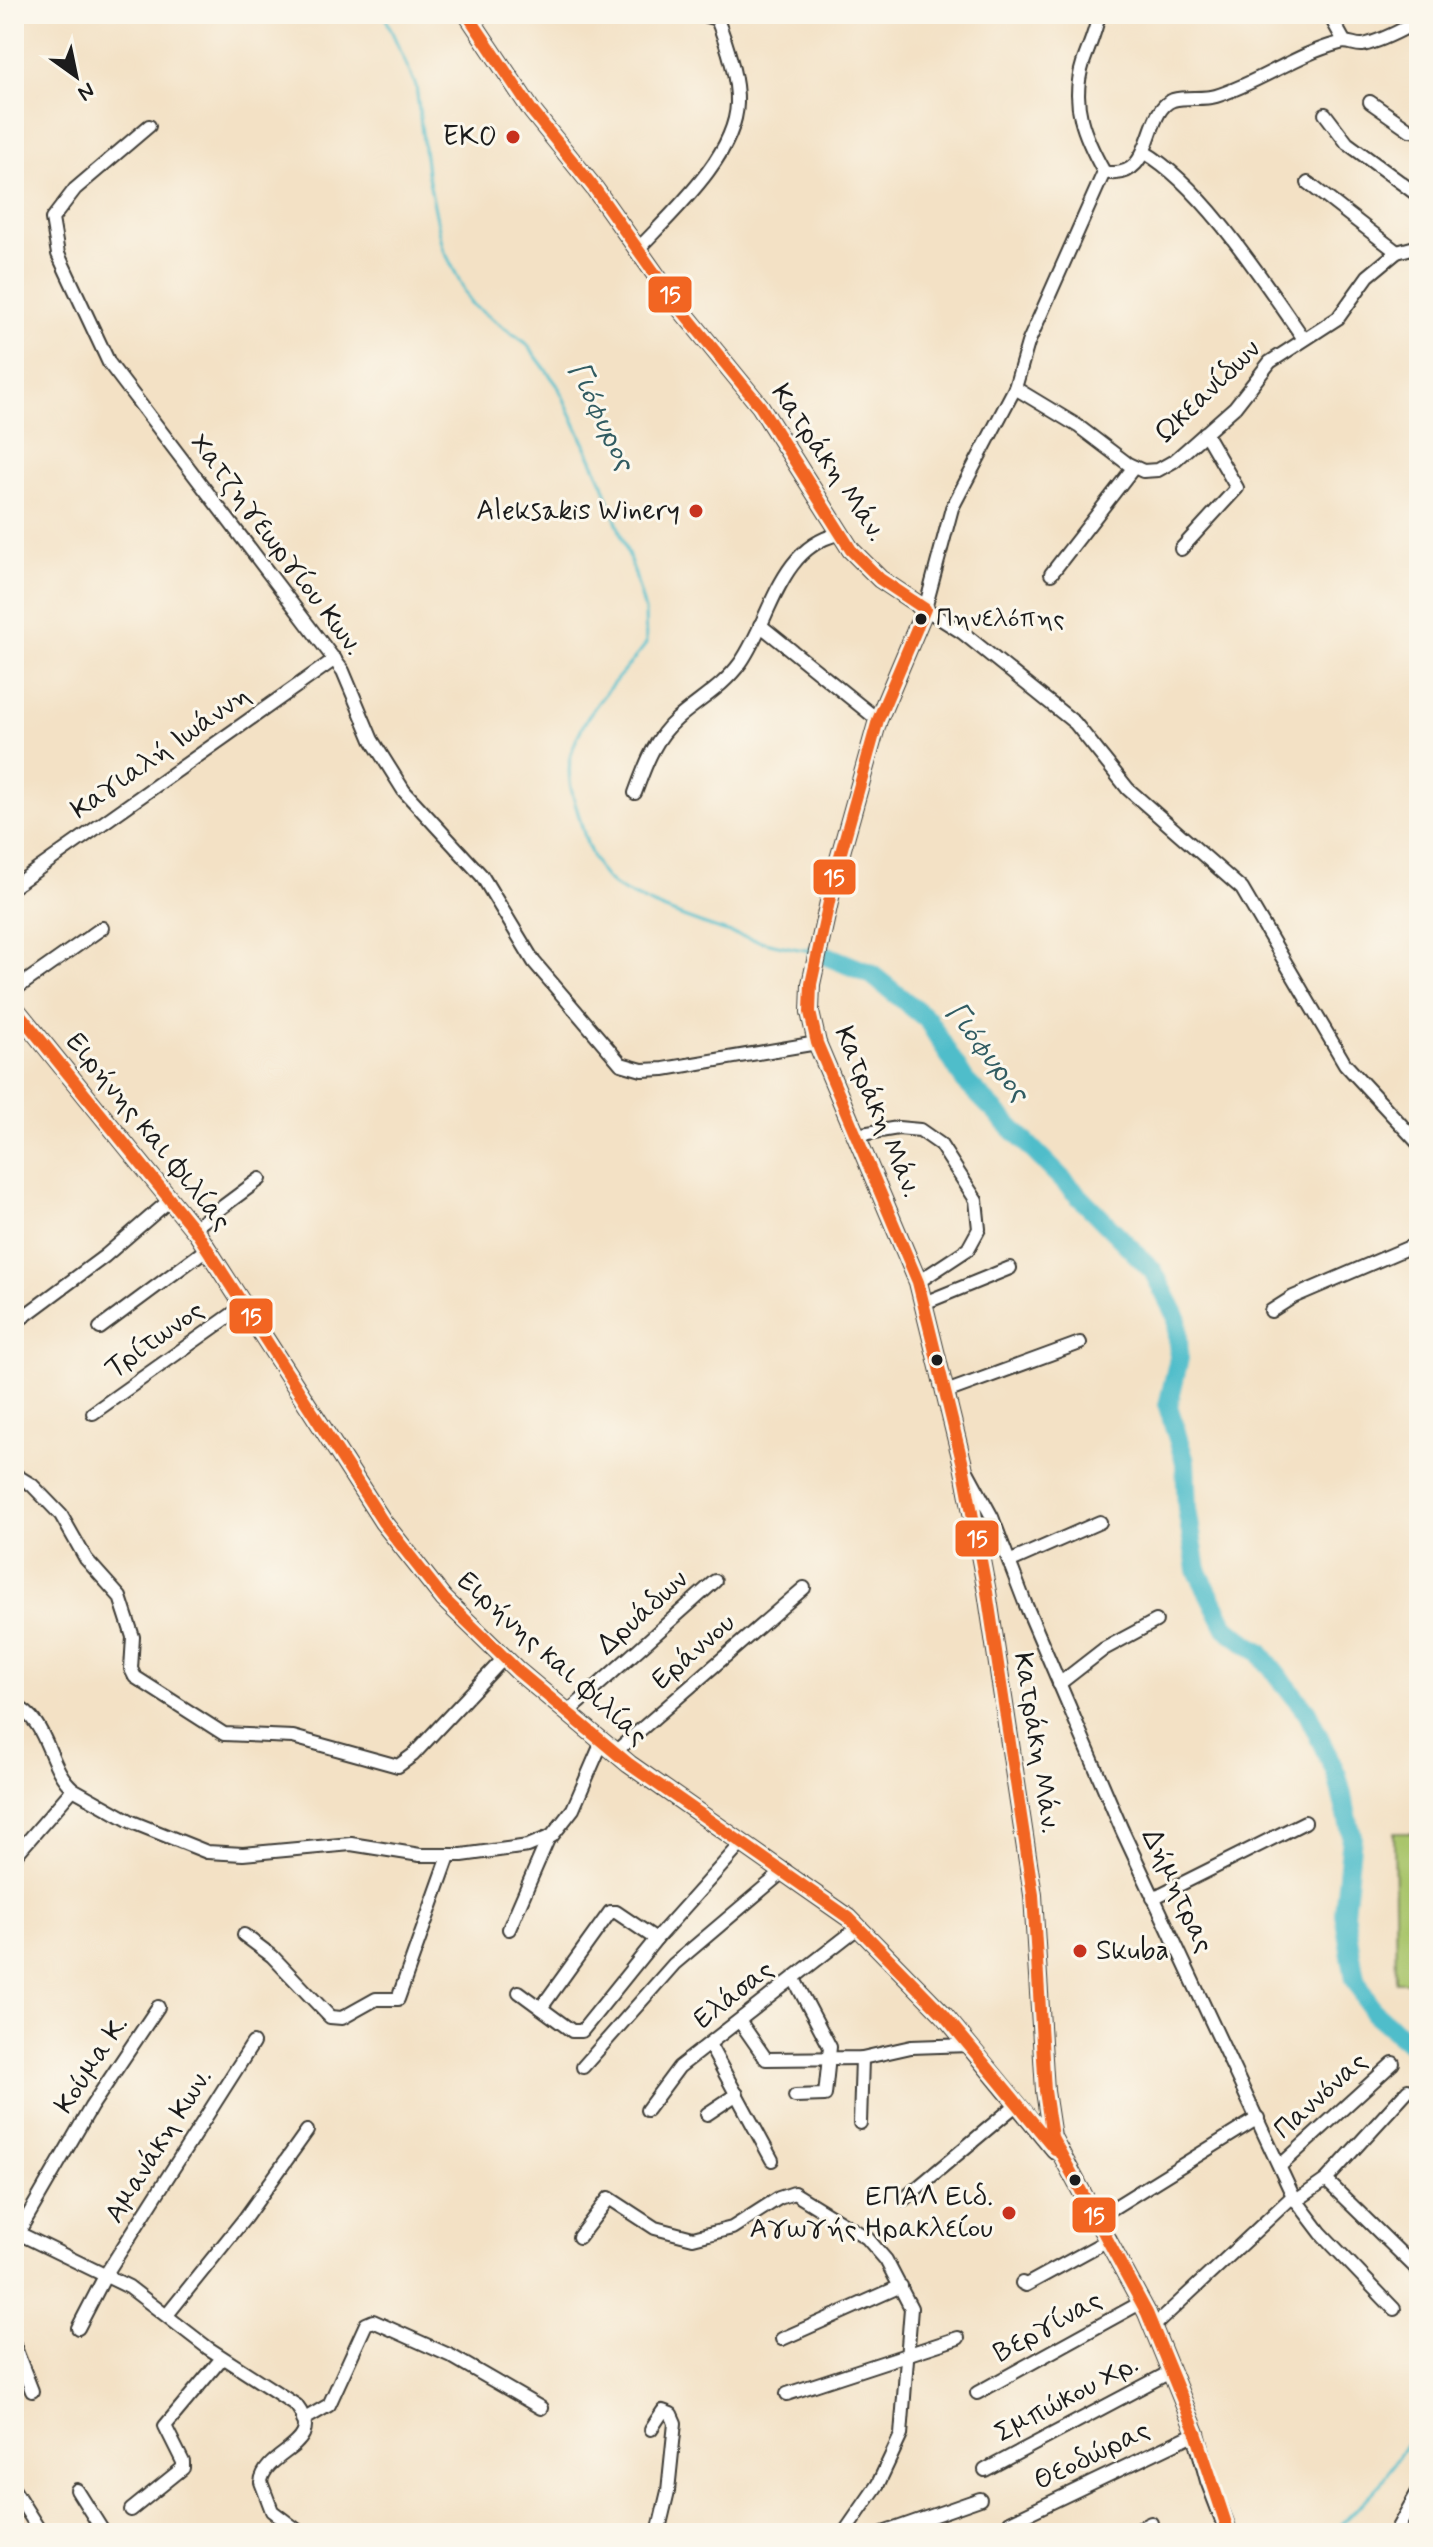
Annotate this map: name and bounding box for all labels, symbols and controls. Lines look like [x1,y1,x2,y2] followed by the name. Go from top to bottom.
[36,36,116,116] north arrow
[72,75,100,107] text: N
[443,119,497,156] place label: EKO
[504,128,522,146] marker: EKO
[647,275,693,314] line badge: 15
[659,282,681,310] text: 15
[1147,332,1269,452] street label: Ωκεανίδων
[558,355,645,479] water label: Γιόφυρος
[762,377,894,549] street label: Κατράκη Μάν.
[180,427,372,663] street label: Χατζηγεωργίου Κων.
[476,493,680,530] place label: Aleksakis Winery
[687,502,705,520] marker: Aleksakis Winery
[936,602,1065,636] place label: Πηνελόπης
[913,611,929,627] marker: Πηνελόπης
[64,677,258,829] street label: Καγιαλή Ιωάννη
[812,858,857,896] line badge: 15
[823,865,845,893] text: 15
[936,994,1040,1112] water label: Γιόφυρος
[824,1021,930,1203] street label: Κατράκη Μάν.
[57,1025,239,1239] street label: Ειρήνης και Φιλίας
[98,1292,212,1388] street label: Τρίτωνος
[228,1297,274,1335] line badge: 15
[240,1304,262,1332] text: 15
[929,1352,945,1368] unlabelled marker
[954,1519,1000,1558] line badge: 15
[966,1526,988,1554] text: 15
[589,1562,697,1664] street label: Δρυάδων
[449,1563,655,1755] street label: Ειρήνης και Φιλίας
[644,1605,744,1699] street label: Εράννου
[1003,1650,1069,1836] street label: Κατράκη Μάν.
[1132,1823,1222,1959] street label: Δήμητρας
[1096,1933,1169,1970] place label: Skuba
[1071,1942,1089,1960] marker: Skuba
[686,1952,782,2038] street label: Ελάσας
[47,2009,137,2121] street label: Κούμα Κ.
[1266,2044,1376,2148] street label: Παννόνας
[97,2061,221,2231] street label: Αμανάκη Κων.
[1067,2172,1083,2188] unlabelled marker
[749,2179,993,2248] place label: ΕΠΑΛ Ειδ. Αγωγής Ηρακλείου
[1071,2196,1117,2234] line badge: 15
[1083,2203,1105,2231] text: 15
[1000,2204,1018,2222] marker: ΕΠΑΛ Ειδ. Αγωγής Ηρακλείου
[987,2282,1109,2372] street label: Βεργίνας
[989,2346,1145,2452] street label: Σμπώκου Χρ.
[1028,2412,1156,2500] street label: Θεοδώρας

